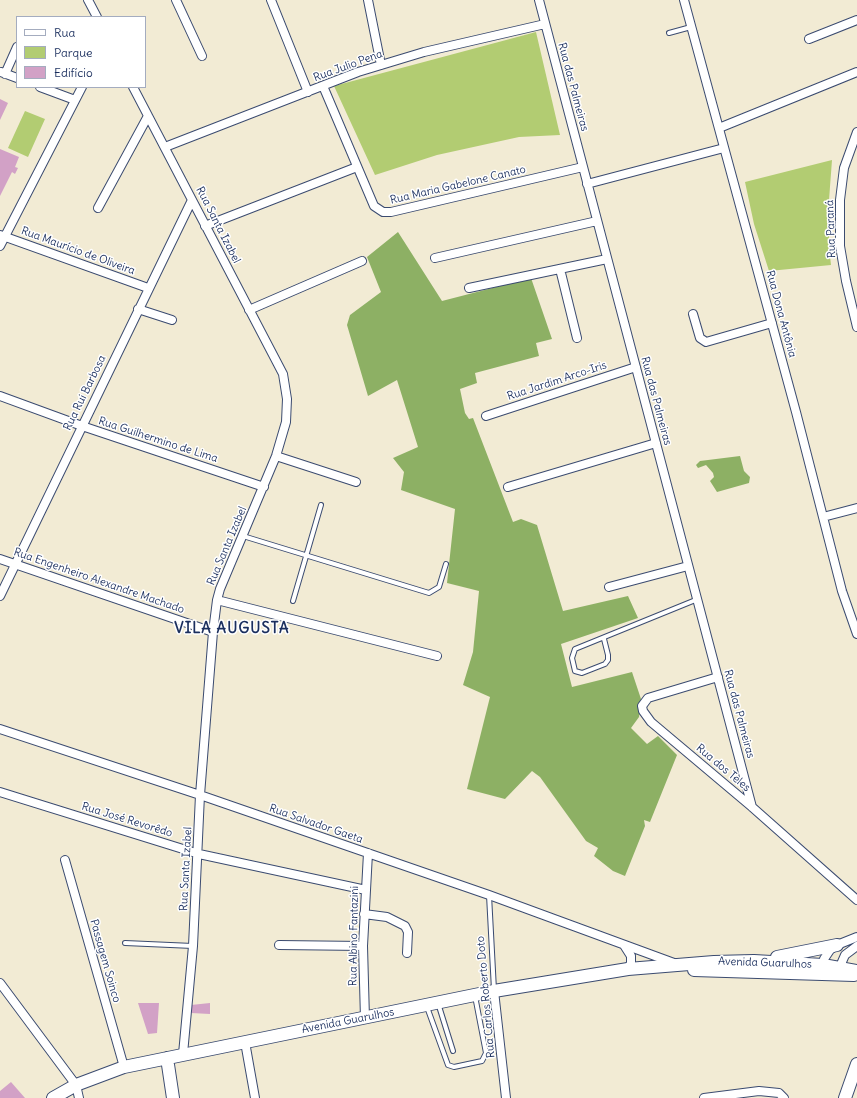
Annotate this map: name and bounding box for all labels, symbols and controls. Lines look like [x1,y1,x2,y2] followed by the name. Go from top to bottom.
[16,16,146,88] legend
[54,25,75,40] text: Rua
[555,41,591,133] street label: Rua das Palmeiras
[54,45,93,60] text: Parque
[312,47,384,85] street label: Rua Julio Pena
[54,65,93,80] text: Edifício
[389,163,527,207] street label: Rua Maria Gabelone Canato
[193,184,243,266] street label: Rua Santa Izabel
[823,200,839,258] street label: Rua Paraná
[19,224,137,278] street label: Rua Maurício de Oliveira
[763,269,799,359] street label: Rua Dona Antônia
[61,353,109,433] street label: Rua Rui Barbosa
[638,355,674,447] street label: Rua das Palmeiras
[506,359,608,403] street label: Rua Jardim Arco-Iris
[97,414,219,466] street label: Rua Guilhermino de Lima
[204,505,250,587] street label: Rua Santa Izabel
[12,545,186,617] street label: Rua Engenheiro Alexandre Machado
[174,620,290,638] district label: VILA AUGUSTA
[721,668,757,760] street label: Rua das Palmeiras
[693,741,753,795] street label: Rua dos Teles
[80,800,174,840] street label: Rua José Revorêdo
[267,802,365,846] street label: Rua Salvador Gaeta
[177,827,195,911] street label: Rua Santa Izabel
[347,886,361,986] street label: Rua Albino Fantazini
[87,918,123,1004] street label: Passagem Soinco
[474,936,498,1058] street label: Rua Carlos Roberto Doto
[718,955,812,971] street label: Avenida Guarulhos
[301,1006,395,1036] street label: Avenida Guarulhos

